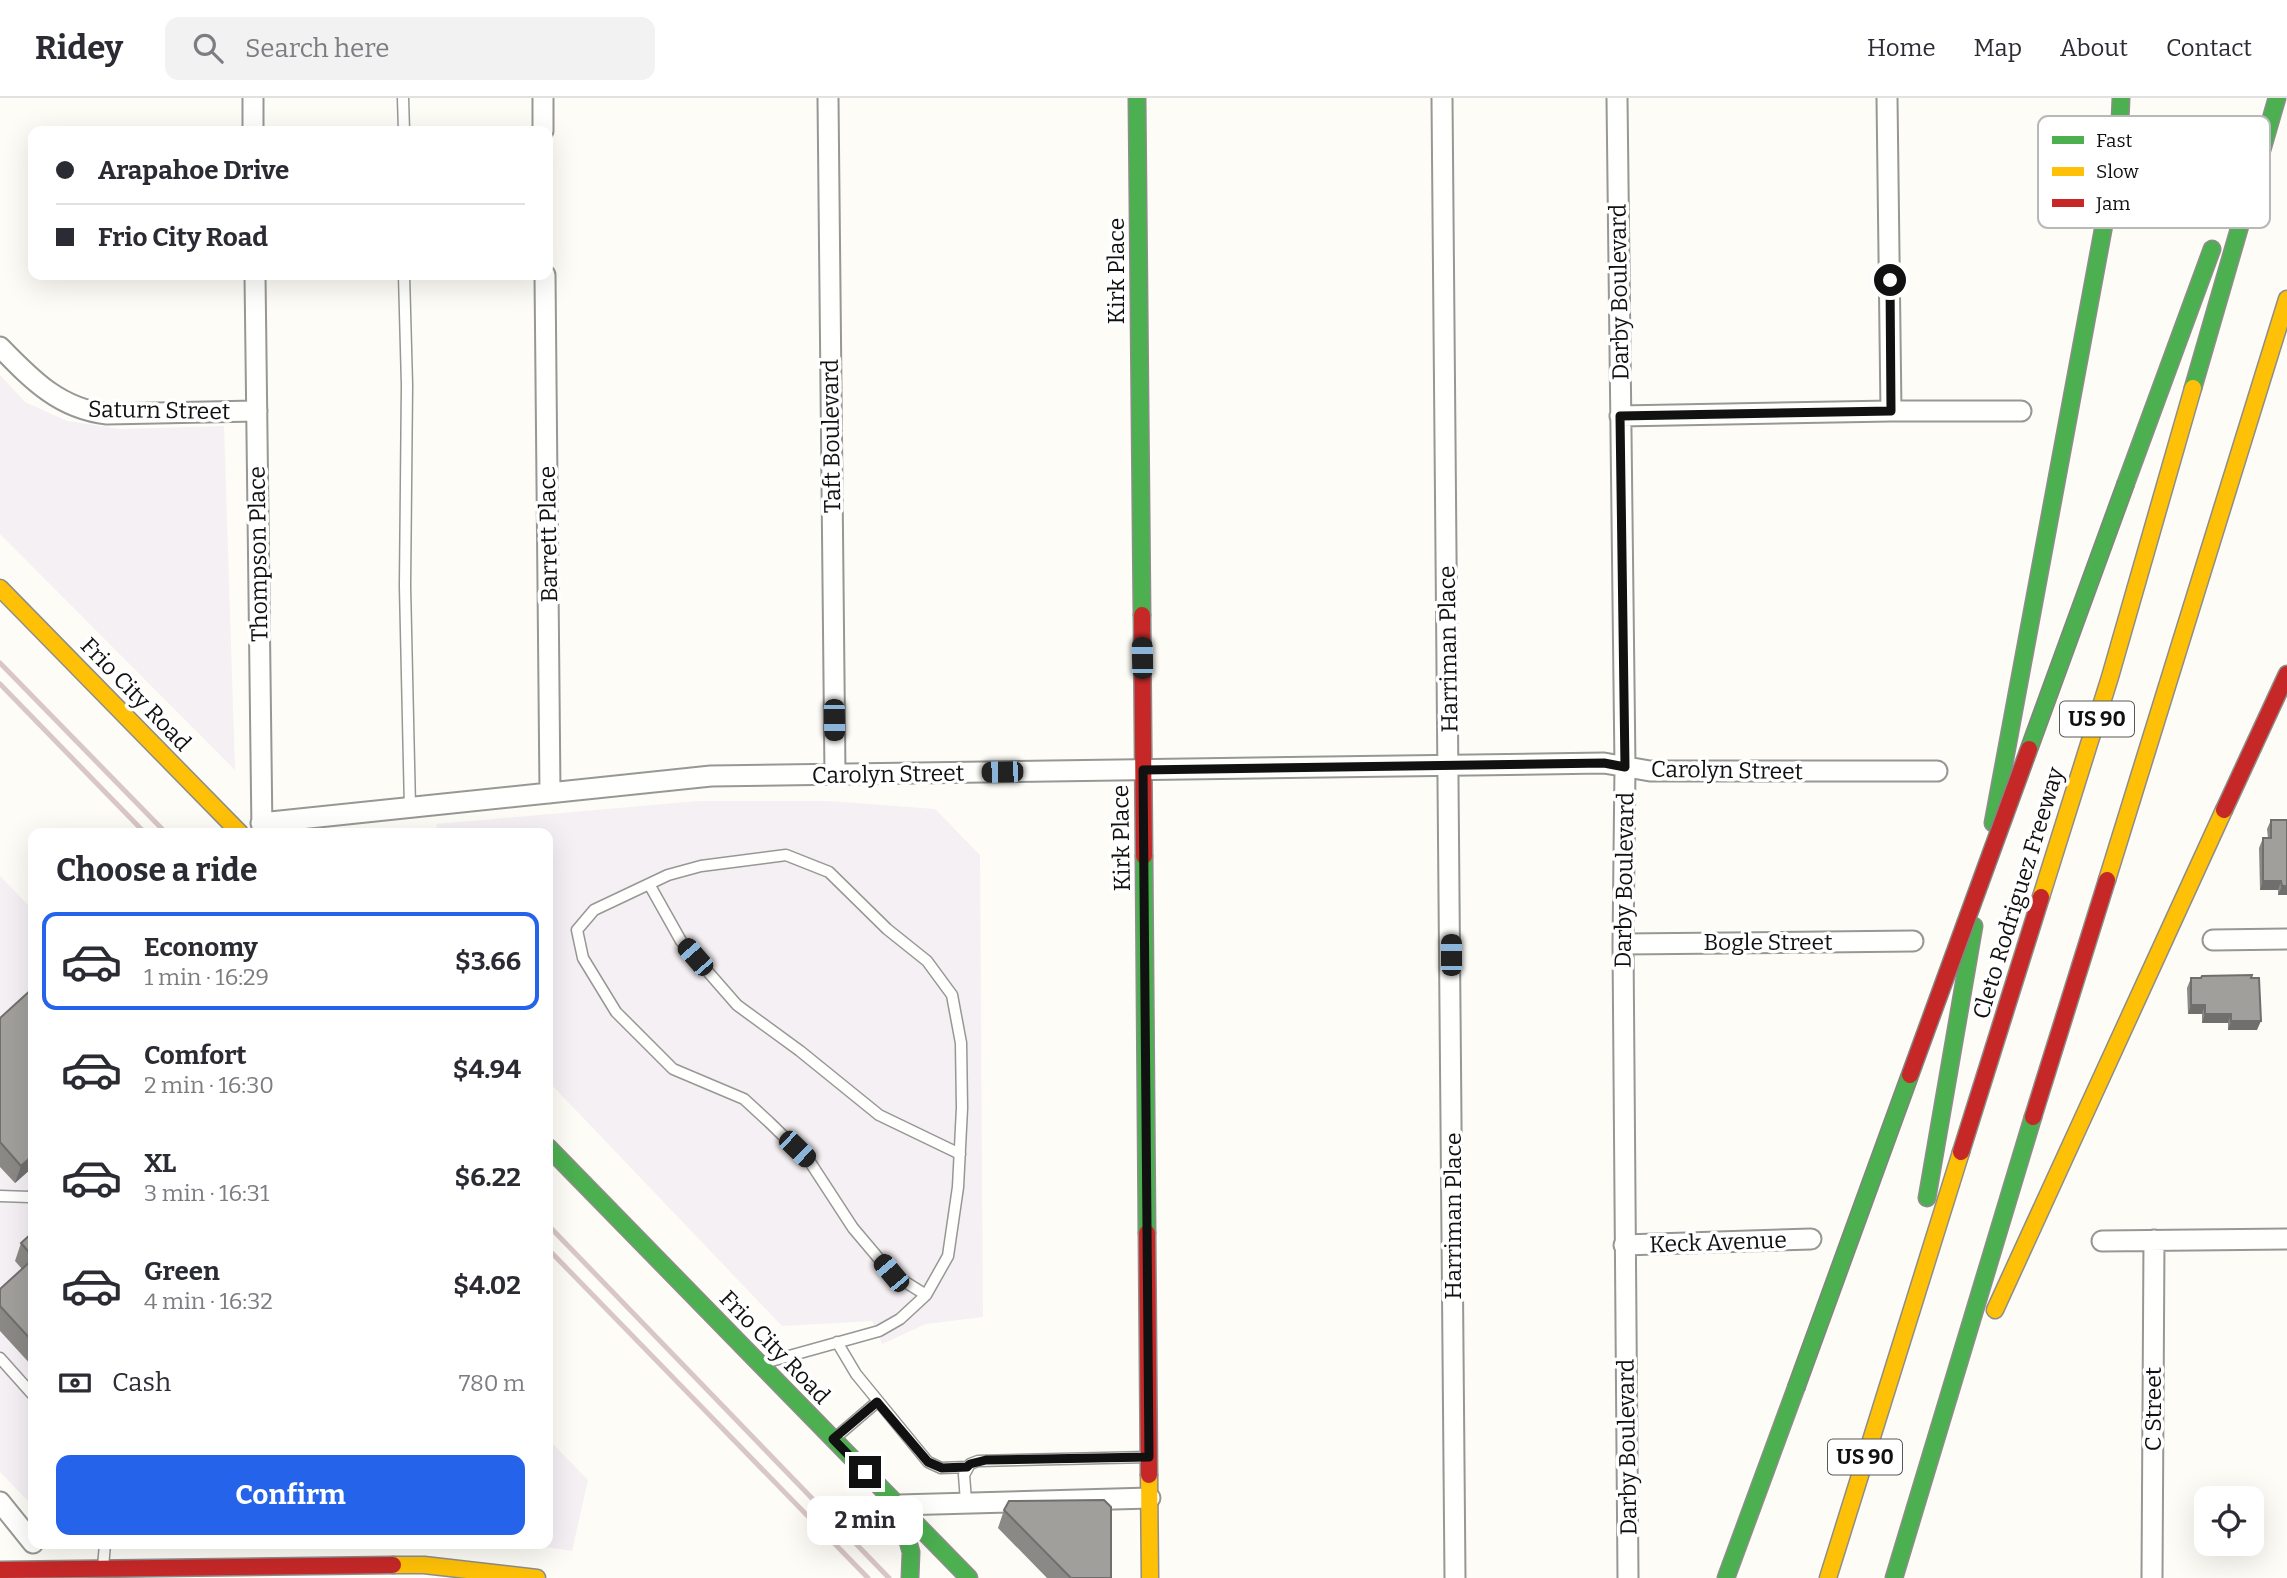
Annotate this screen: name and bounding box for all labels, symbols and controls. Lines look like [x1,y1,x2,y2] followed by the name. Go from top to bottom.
[165,17,655,80] search box
[35,28,123,68] text: Ridey
[189,29,227,67] icon: search
[245,33,389,64] text: Search here
[1867,34,1936,62] text: Home
[1974,34,2022,62] text: Map
[2060,34,2128,62] text: About
[2166,34,2252,62] text: Contact
[2038,116,2270,228] legend
[2096,129,2133,152] text: Fast
[98,155,289,186] text: Arapahoe Drive
[2096,160,2139,183] text: Slow
[2095,192,2130,215] text: Jam
[1603,203,1635,380] street label: Darby Boulevard
[1102,218,1130,324] street label: Kirk Place
[98,222,268,253] text: Frio City Road
[1874,264,1906,296] route start
[816,358,846,513] street label: Taft Boulevard
[88,395,230,425] street label: Saturn Street
[242,466,274,642] street label: Thompson Place
[533,466,563,602] street label: Barrett Place
[1433,565,1463,733] street label: Harriman Place
[75,631,197,757] street label: Frio City Road
[1132,637,1153,679] car
[824,699,845,741] car
[2060,702,2134,736] road number: US 90
[1651,755,1803,785] street label: Carolyn Street
[812,759,964,789] street label: Carolyn Street
[981,761,1024,783] car
[1966,763,2070,1022] street label: Cleto Rodriguez Freeway
[1106,785,1136,891] street label: Kirk Place
[1608,791,1640,968] street label: Darby Boulevard
[56,851,257,889] text: Choose a ride
[1703,928,1833,956] street label: Bogle Street
[60,930,123,993] icon: car
[144,932,258,963] text: Economy
[674,934,717,980] car
[1441,934,1462,976] car
[455,946,521,977] text: $3.66
[144,963,269,991] text: 1 min · 16:29
[60,1038,123,1101] icon: car
[144,1040,247,1071] text: Comfort
[453,1054,521,1085] text: $4.94
[144,1071,274,1099] text: 2 min · 16:30
[775,1127,820,1171] car
[1439,1132,1467,1300] street label: Harriman Place
[60,1146,123,1209] icon: car
[144,1148,176,1179] text: XL
[454,1162,521,1193] text: $6.22
[144,1179,269,1207] text: 3 min · 16:31
[1649,1226,1787,1258] street label: Keck Avenue
[870,1250,913,1296] car
[60,1254,123,1317] icon: car
[144,1256,220,1287] text: Green
[453,1270,521,1301] text: $4.02
[714,1284,836,1410] street label: Frio City Road
[144,1287,273,1315] text: 4 min · 16:32
[1611,1358,1643,1535] street label: Darby Boulevard
[56,1364,94,1402] icon: cash
[112,1367,171,1398] text: Cash
[2139,1367,2167,1451] street label: C Street
[459,1369,525,1397] text: 780 m
[1828,1440,1902,1474] road number: US 90
[56,1455,525,1535] button: Confirm
[849,1456,881,1488] route end
[2194,1486,2264,1556] map controls
[2194,1486,2264,1556] button: locate
[807,1496,923,1546] callout: 2 min
[834,1506,896,1534] text: 2 min

